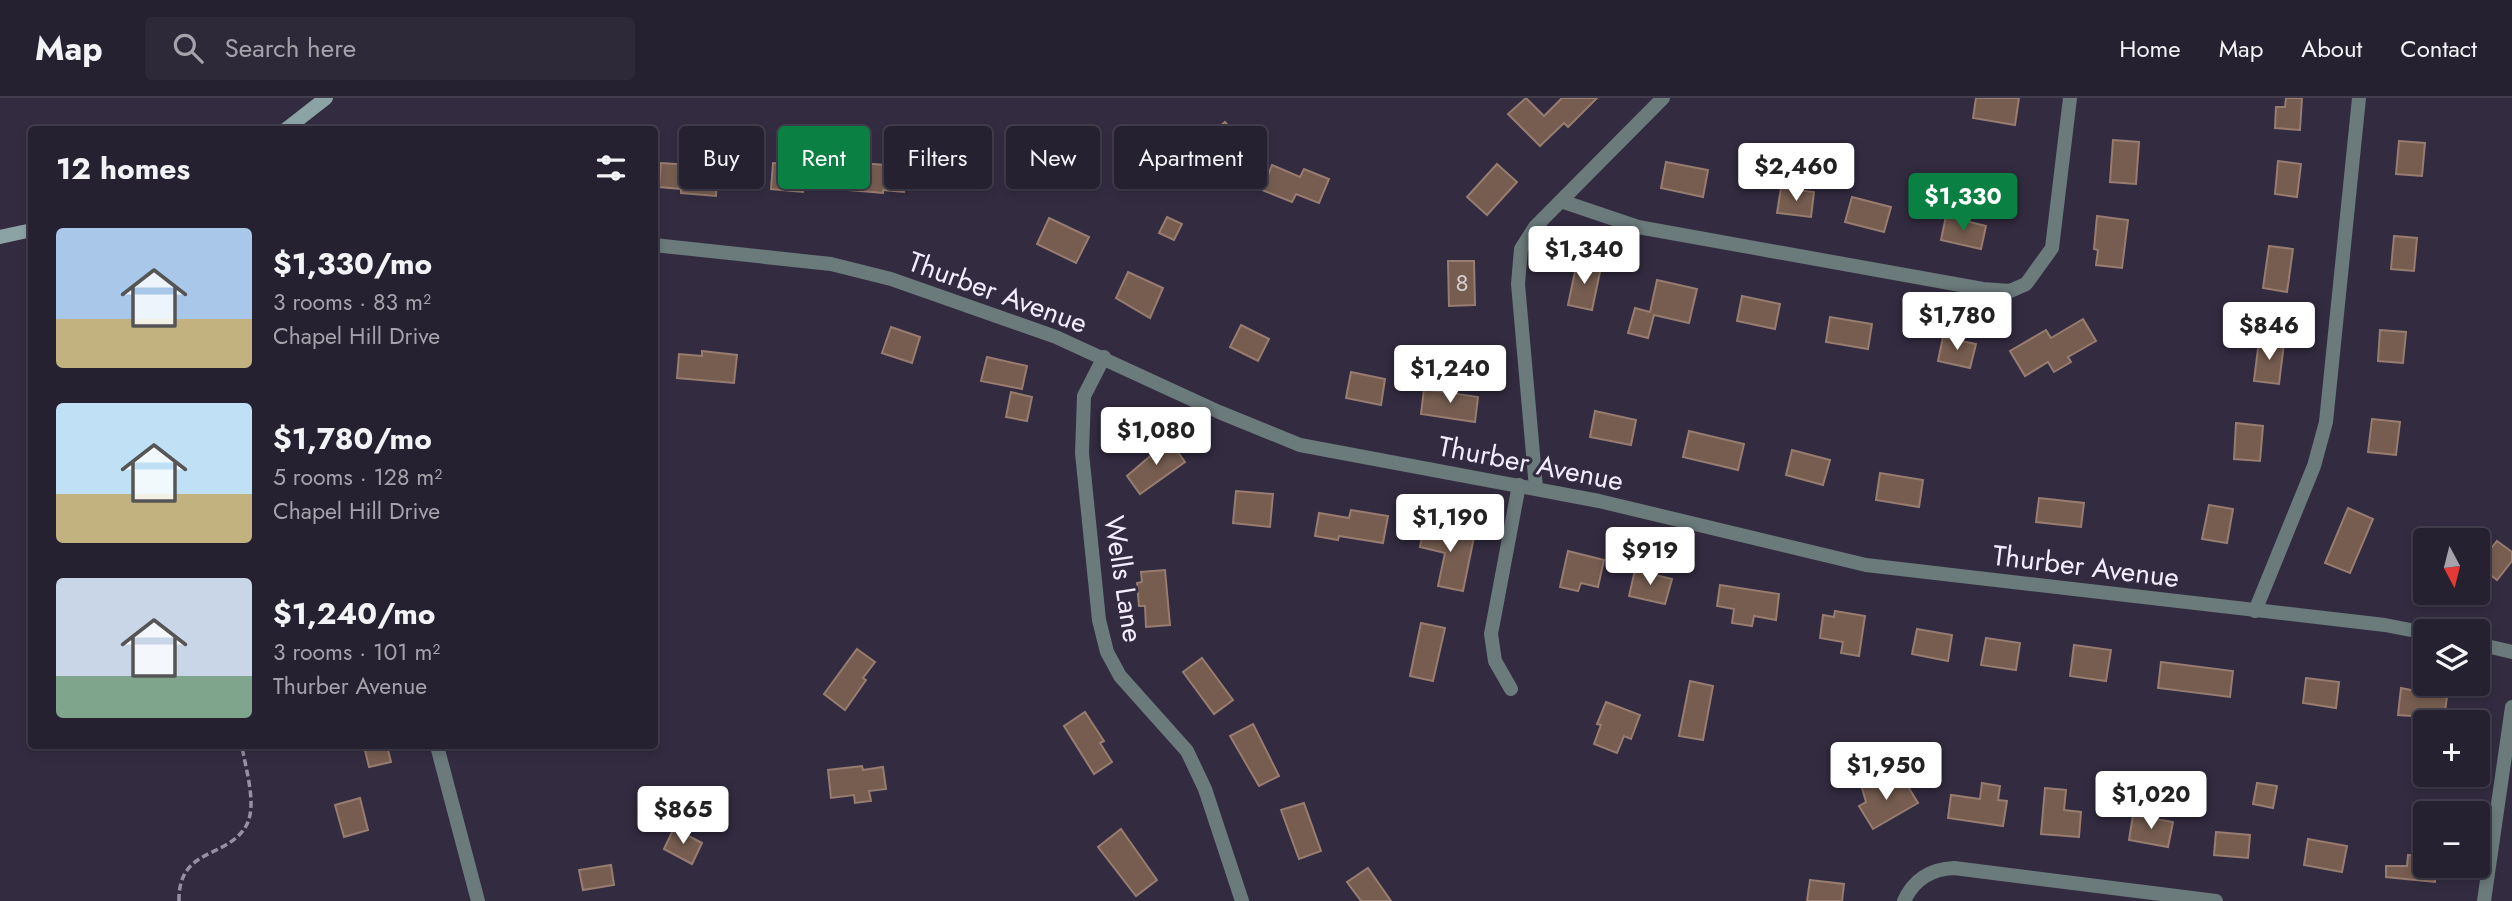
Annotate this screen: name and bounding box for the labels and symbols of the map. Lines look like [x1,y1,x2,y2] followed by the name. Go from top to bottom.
[1739,144,1853,203] pin: $2,460
[1906,174,2020,233] pin: $1,330
[1527,226,1641,286] pin: $1,340
[903,241,1093,344] street label: Thurber Avenue
[1455,265,1469,300] house number: 8
[1900,292,2014,352] pin: $1,780
[2228,302,2310,362] pin: $846
[1393,345,1507,405] pin: $1,240
[1099,408,1213,467] pin: $1,080
[1435,425,1627,502] street label: Thurber Avenue
[1393,494,1507,554] pin: $1,190
[1093,513,1154,645] street label: Wells Lane
[1609,528,1691,587] pin: $919
[2413,528,2490,606] north arrow
[1990,535,2182,598] street label: Thurber Avenue
[1829,742,1943,802] pin: $1,950
[2094,772,2208,831] pin: $1,020
[642,786,724,846] pin: $865

